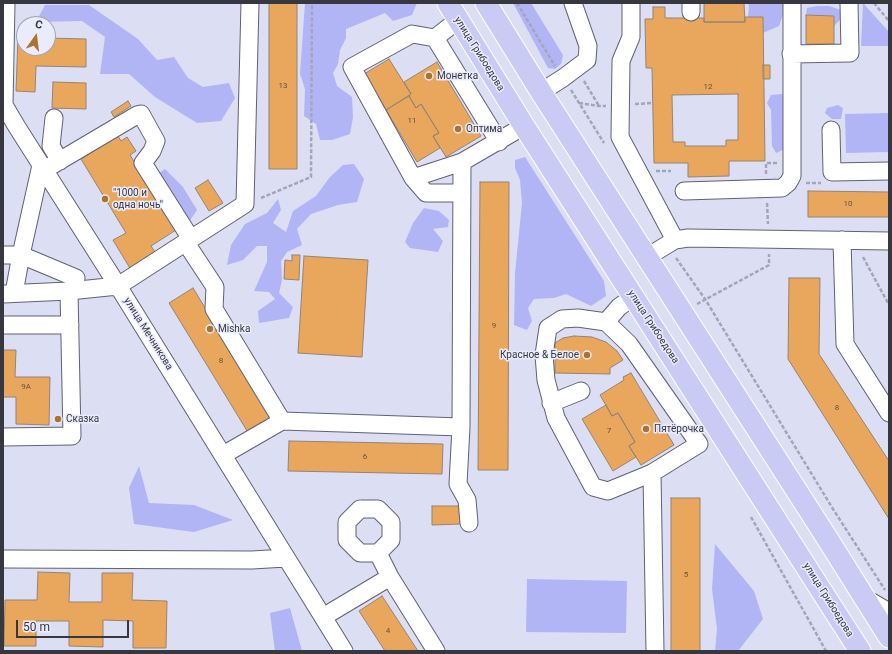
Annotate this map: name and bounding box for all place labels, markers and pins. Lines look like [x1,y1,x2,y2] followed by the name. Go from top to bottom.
[437,70,478,82] place label: Монетка
[424,71,434,81] marker: Монетка
[466,123,502,135] place label: Оптима
[453,124,463,134] marker: Оптима
[113,187,163,210] place label: "1000 и одна ночь"
[100,194,110,204] marker: "1000 и одна ночь"
[218,323,250,335] place label: Mishka
[205,324,215,334] marker: Mishka
[500,349,579,361] place label: Красное & Белое
[582,350,592,360] marker: Красное & Белое
[66,413,99,425] place label: Сказка
[53,414,63,424] marker: Сказка
[654,423,704,435] place label: Пятёрочка
[641,424,651,434] marker: Пятёрочка

